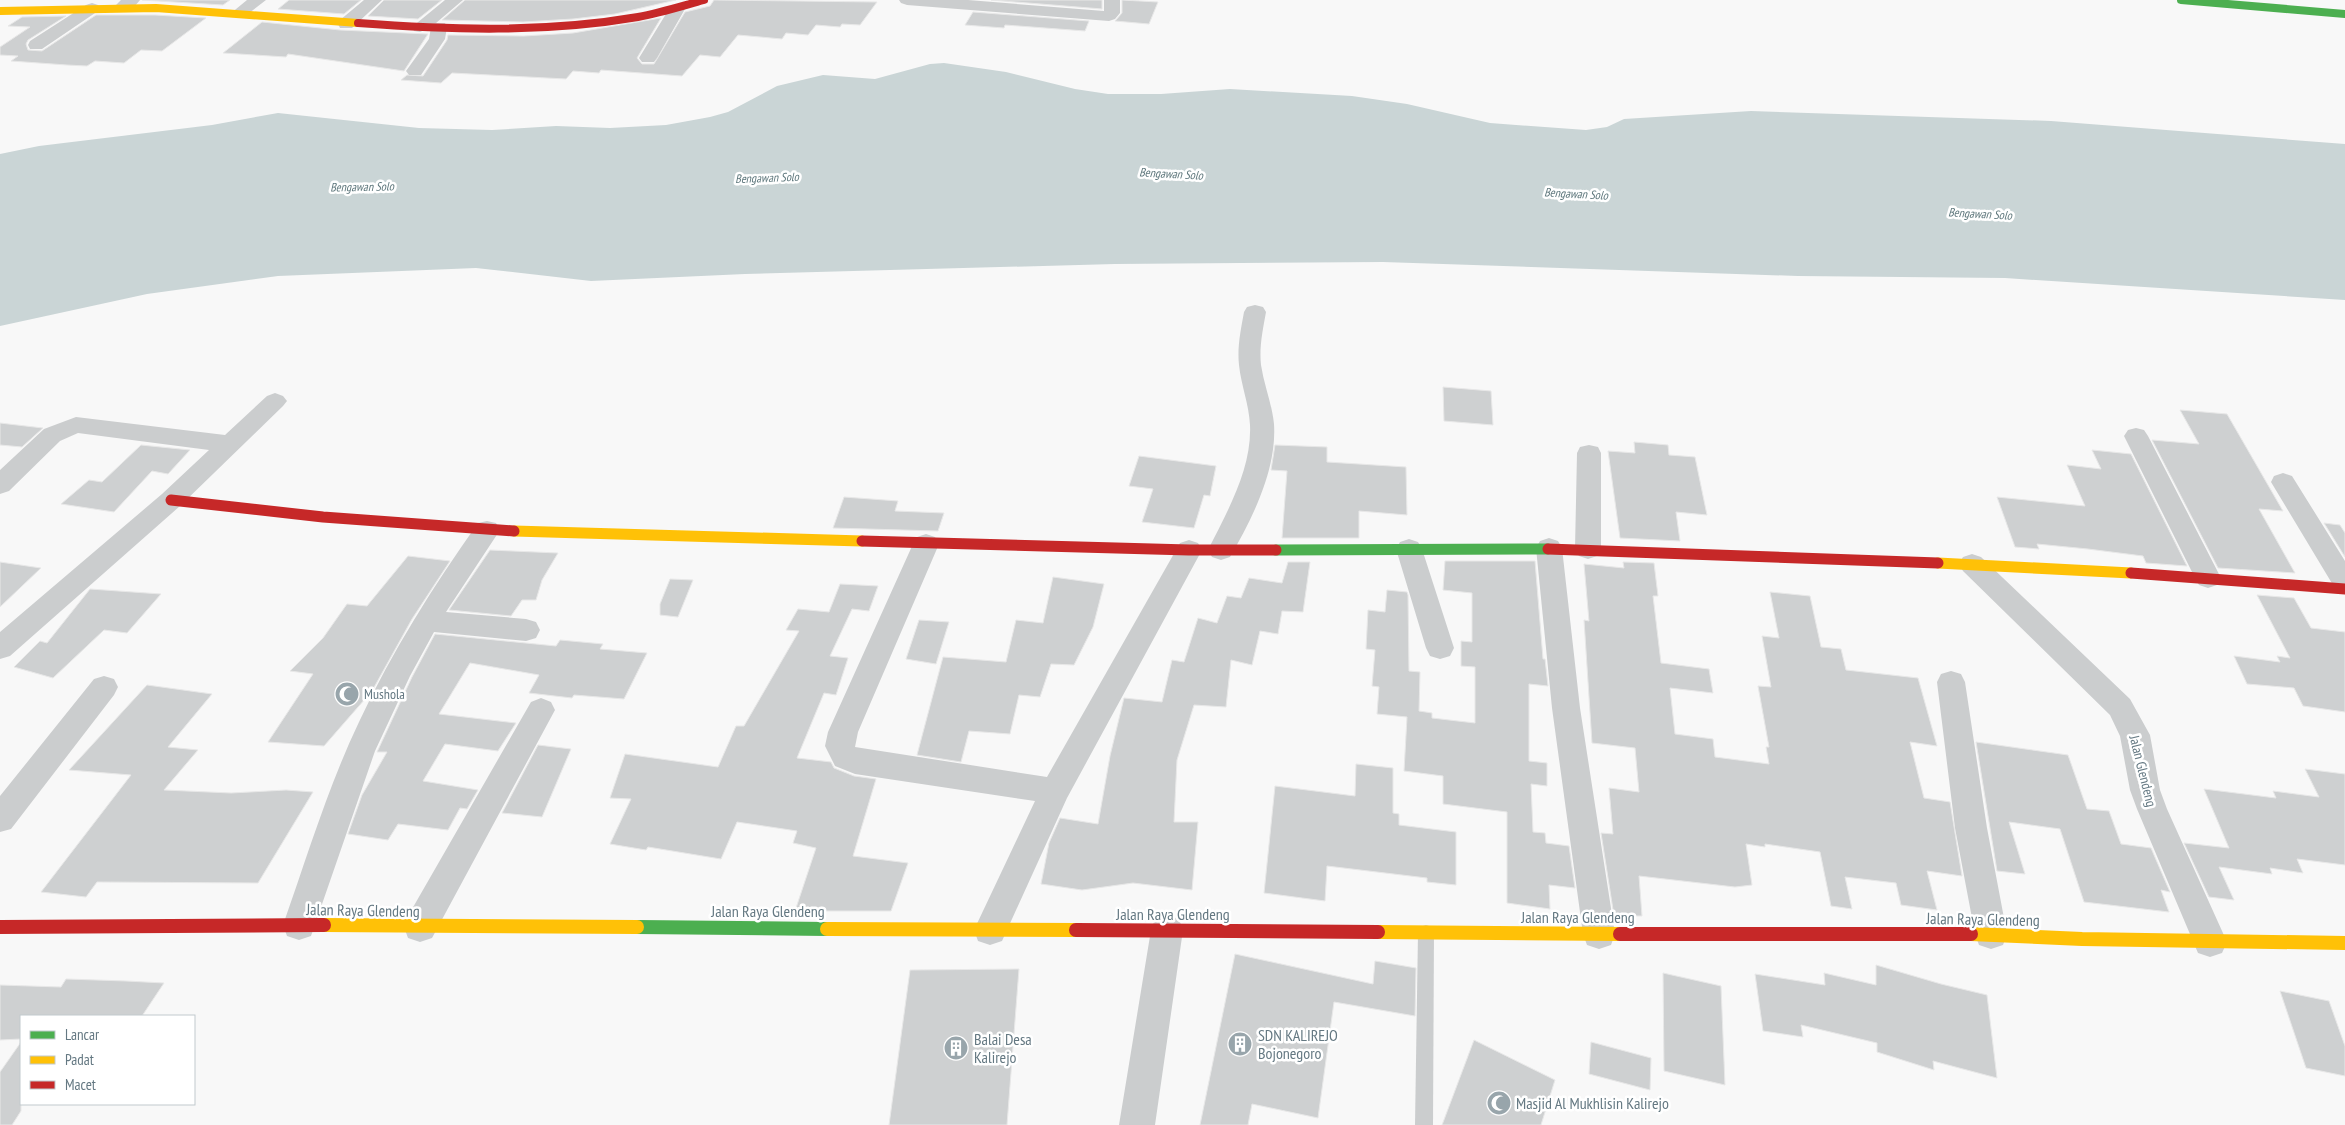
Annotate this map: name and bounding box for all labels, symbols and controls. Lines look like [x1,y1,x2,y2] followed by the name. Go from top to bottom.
[1139,164,1204,183] water label: Bengawan Solo
[735,169,800,186] water label: Bengawan Solo
[330,178,395,195] water label: Bengawan Solo
[1544,184,1609,203] water label: Bengawan Solo
[1948,204,2013,223] water label: Bengawan Solo
[334,681,360,707] mosque icon: Mushola
[364,685,405,703] place label: Mushola
[2125,732,2161,809] street label: Jalan Glendeng
[305,899,420,921] street label: Jalan Raya Glendeng
[710,901,825,921] street label: Jalan Raya Glendeng
[1115,904,1230,924] street label: Jalan Raya Glendeng
[1520,907,1635,927] street label: Jalan Raya Glendeng
[1925,908,2040,930] street label: Jalan Raya Glendeng
[20,1015,195,1105] legend
[65,1025,100,1044] text: Lancar
[1258,1025,1338,1063] place label: SDN KALIREJO Bojonegoro
[974,1029,1032,1067] place label: Balai Desa Kalirejo
[1227,1031,1253,1057] building icon: SDN KALIREJO Bojonegoro
[943,1035,969,1061] building icon: Balai Desa Kalirejo
[65,1050,94,1069] text: Padat
[65,1075,96,1094] text: Macet
[1486,1090,1512,1116] mosque icon: Masjid Al Mukhlisin Kalirejo
[1516,1093,1669,1113] place label: Masjid Al Mukhlisin Kalirejo

